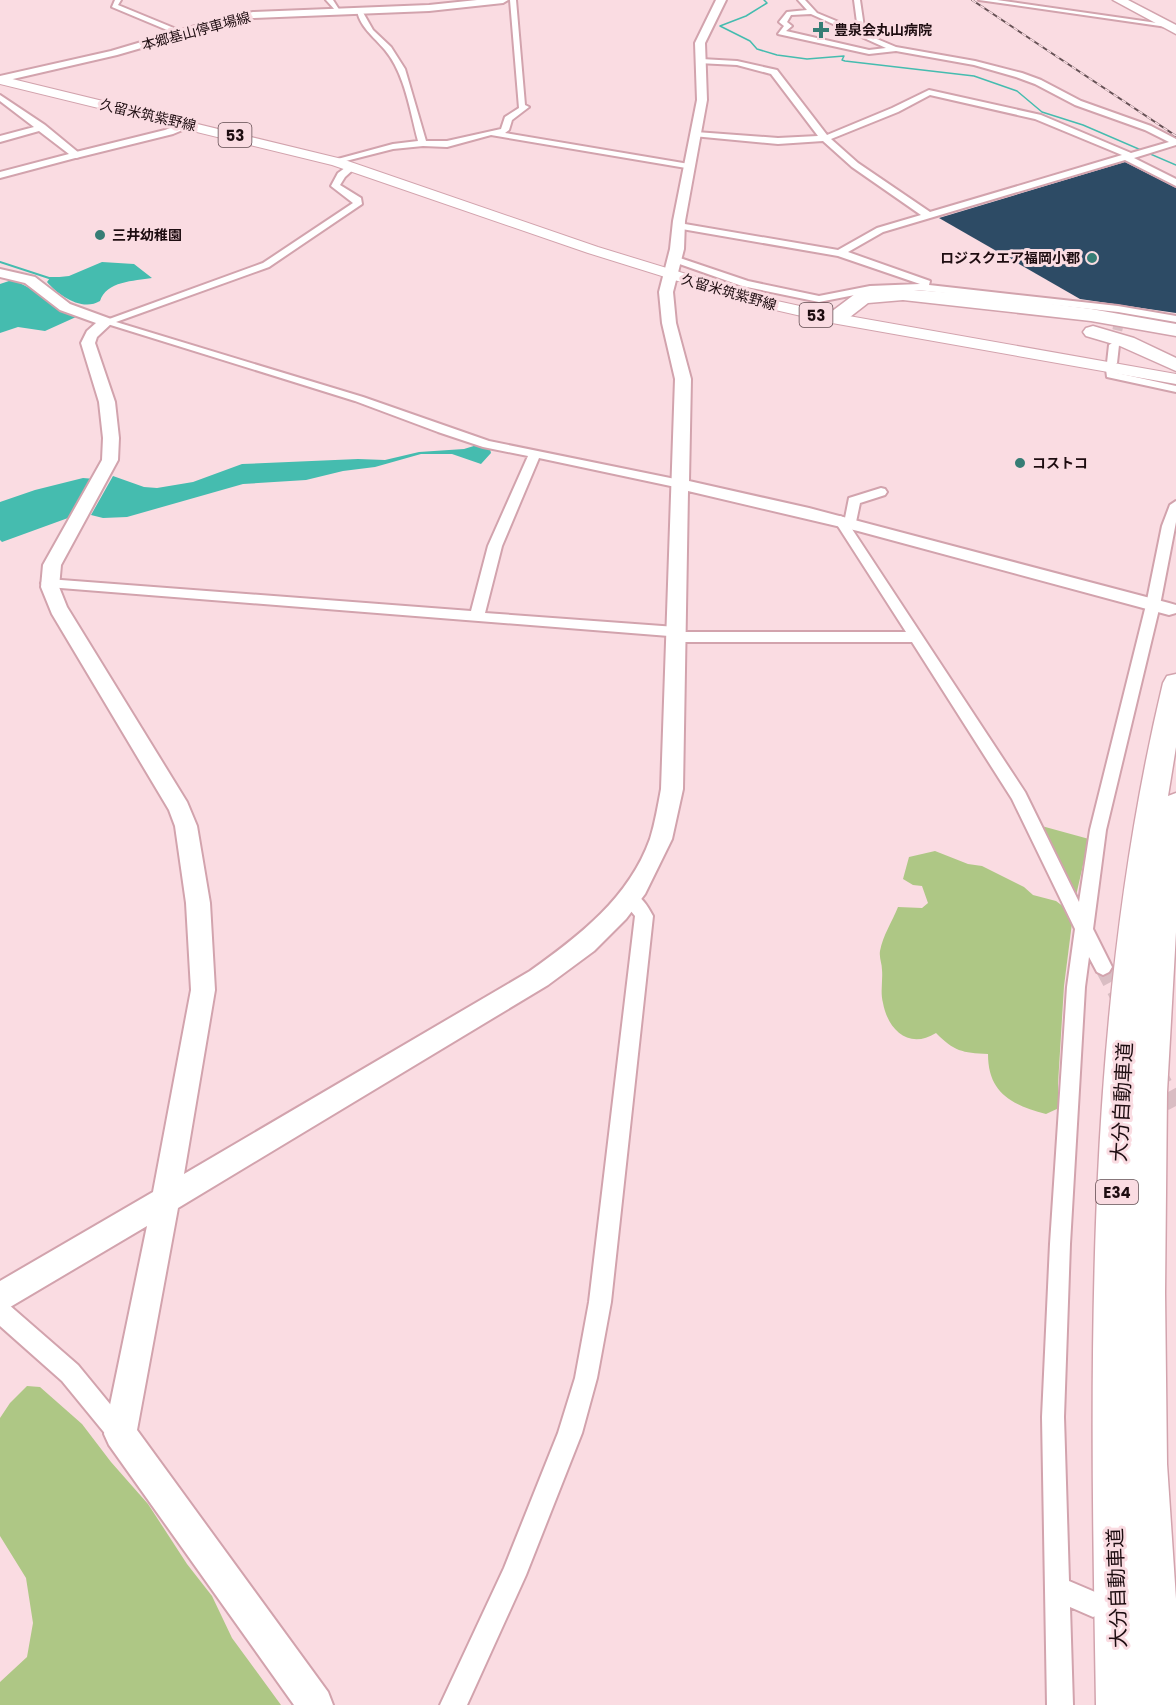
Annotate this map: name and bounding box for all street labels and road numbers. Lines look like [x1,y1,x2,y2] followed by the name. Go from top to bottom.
[139,7,253,55] street label: 本郷基山停車場線
[98,94,198,136] street label: 久留米筑紫野線
[218,123,252,147] road number: 53
[679,269,779,315] street label: 久留米筑紫野線
[800,303,832,327] road number: 53
[1105,1041,1139,1163] street label: 大分自動車道
[1096,1180,1138,1204] road number: E34
[1101,1528,1133,1648] street label: 大分自動車道

